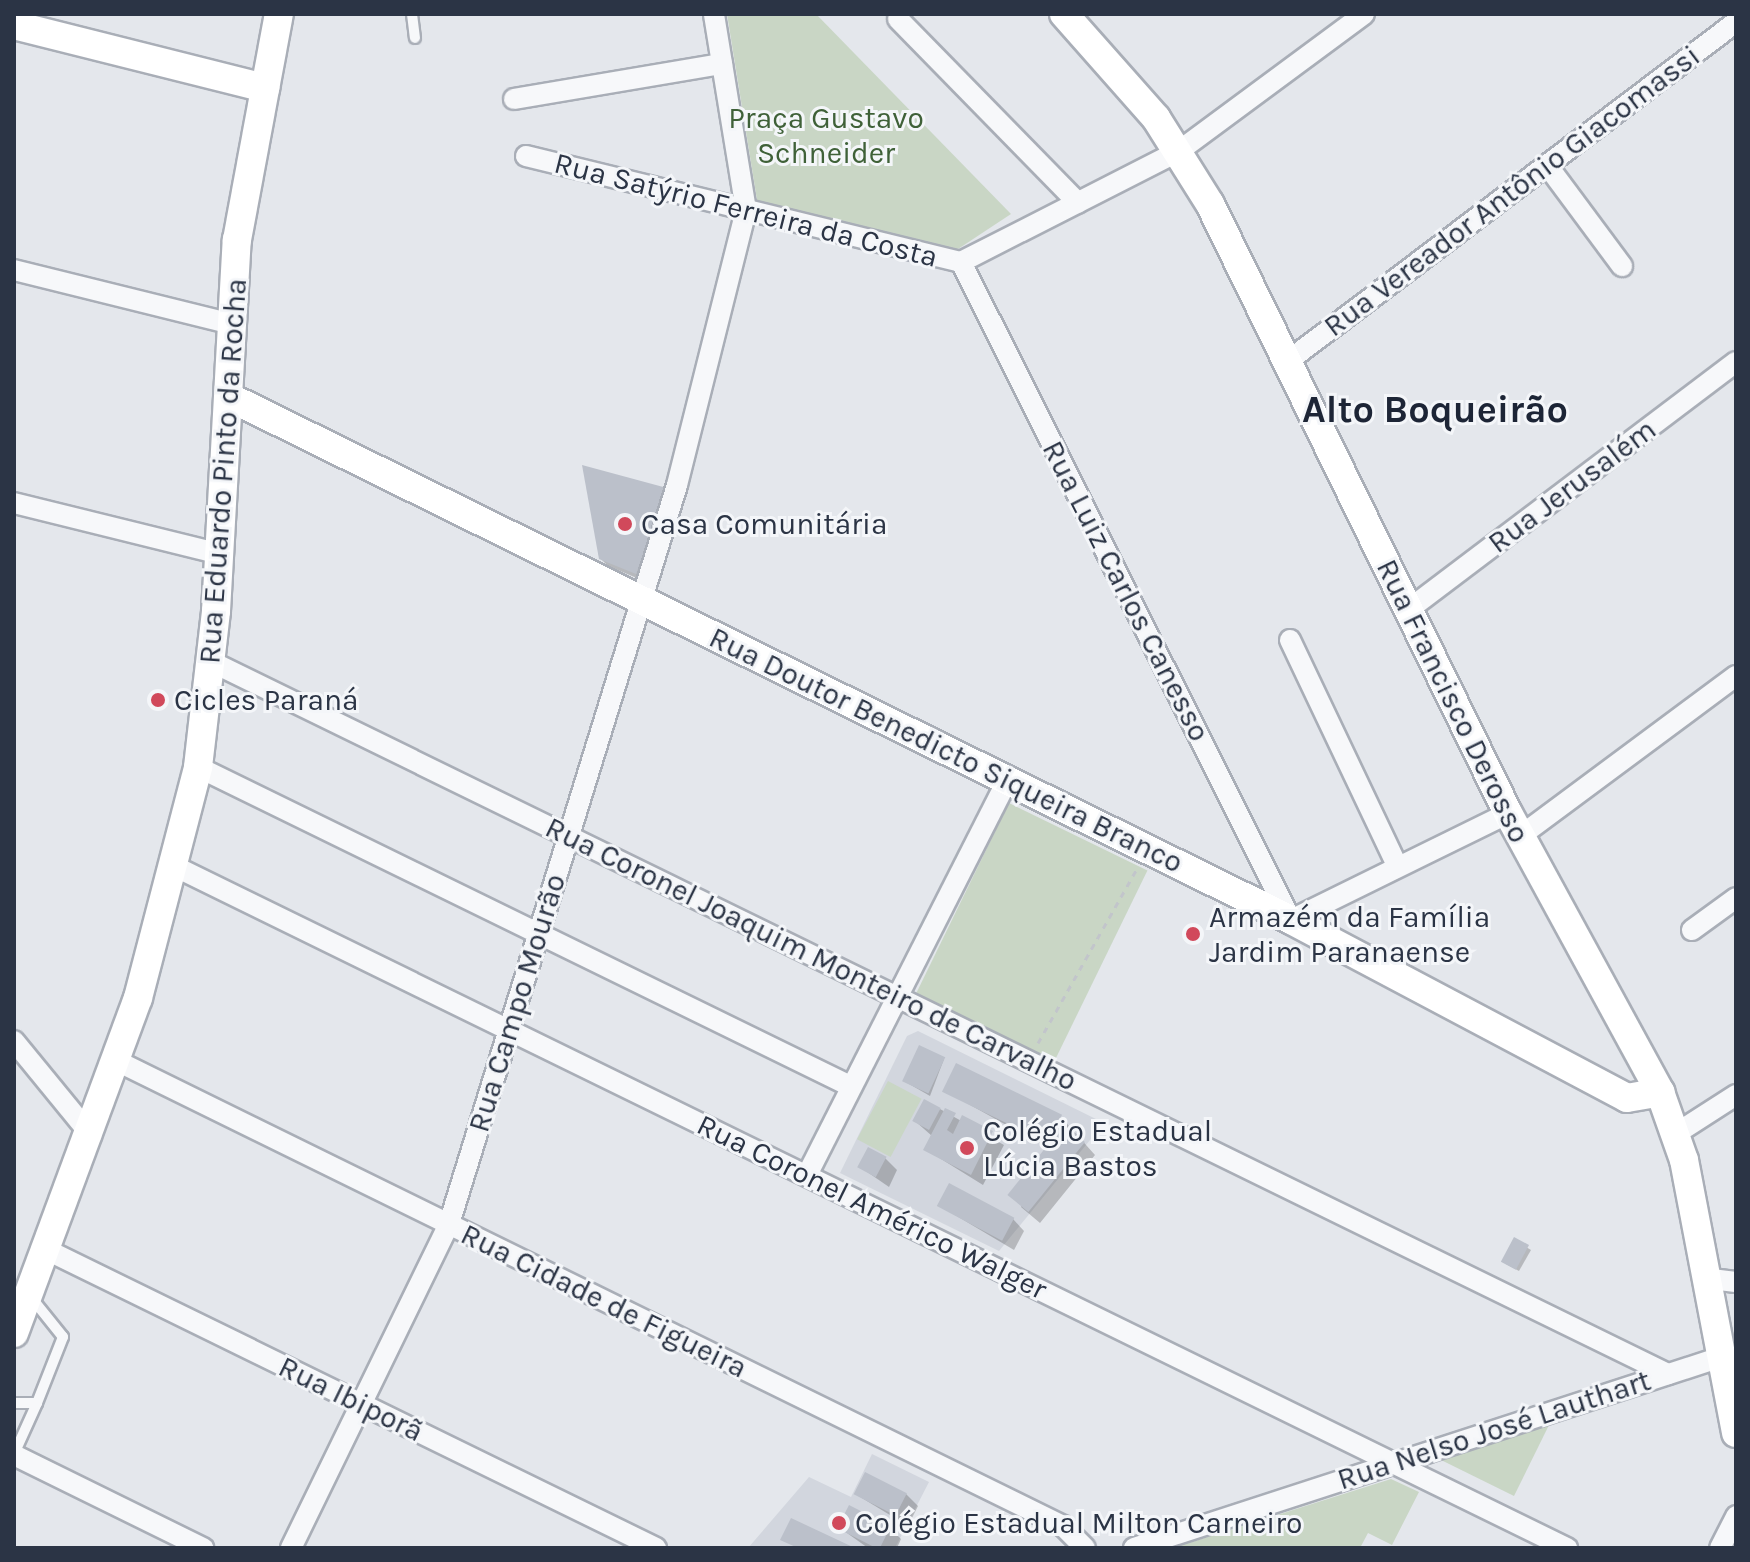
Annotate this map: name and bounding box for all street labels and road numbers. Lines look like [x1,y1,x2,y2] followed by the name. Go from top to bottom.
[1317,38,1707,344] street label: Rua Vereador Antônio Giacomassi
[551,145,941,275] street label: Rua Satýrio Ferreira da Costa
[192,277,254,665] street label: Rua Eduardo Pinto da Rocha
[1481,411,1663,561] street label: Rua Jerusalém
[1034,435,1218,747] street label: Rua Luiz Carlos Canesso
[1369,553,1537,849] street label: Rua Francisco Derosso
[703,619,1189,881] street label: Rua Doutor Benedicto Siqueira Branco
[540,809,1082,1099] street label: Rua Coronel Joaquim Monteiro de Carvalho
[461,870,573,1136] street label: Rua Campo Mourão
[691,1107,1053,1307] street label: Rua Coronel Américo Walger
[455,1216,753,1386] street label: Rua Cidade de Figueira
[273,1349,429,1449] street label: Rua Ibiporã
[1333,1362,1655,1498] street label: Rua Nelso José Lauthart

